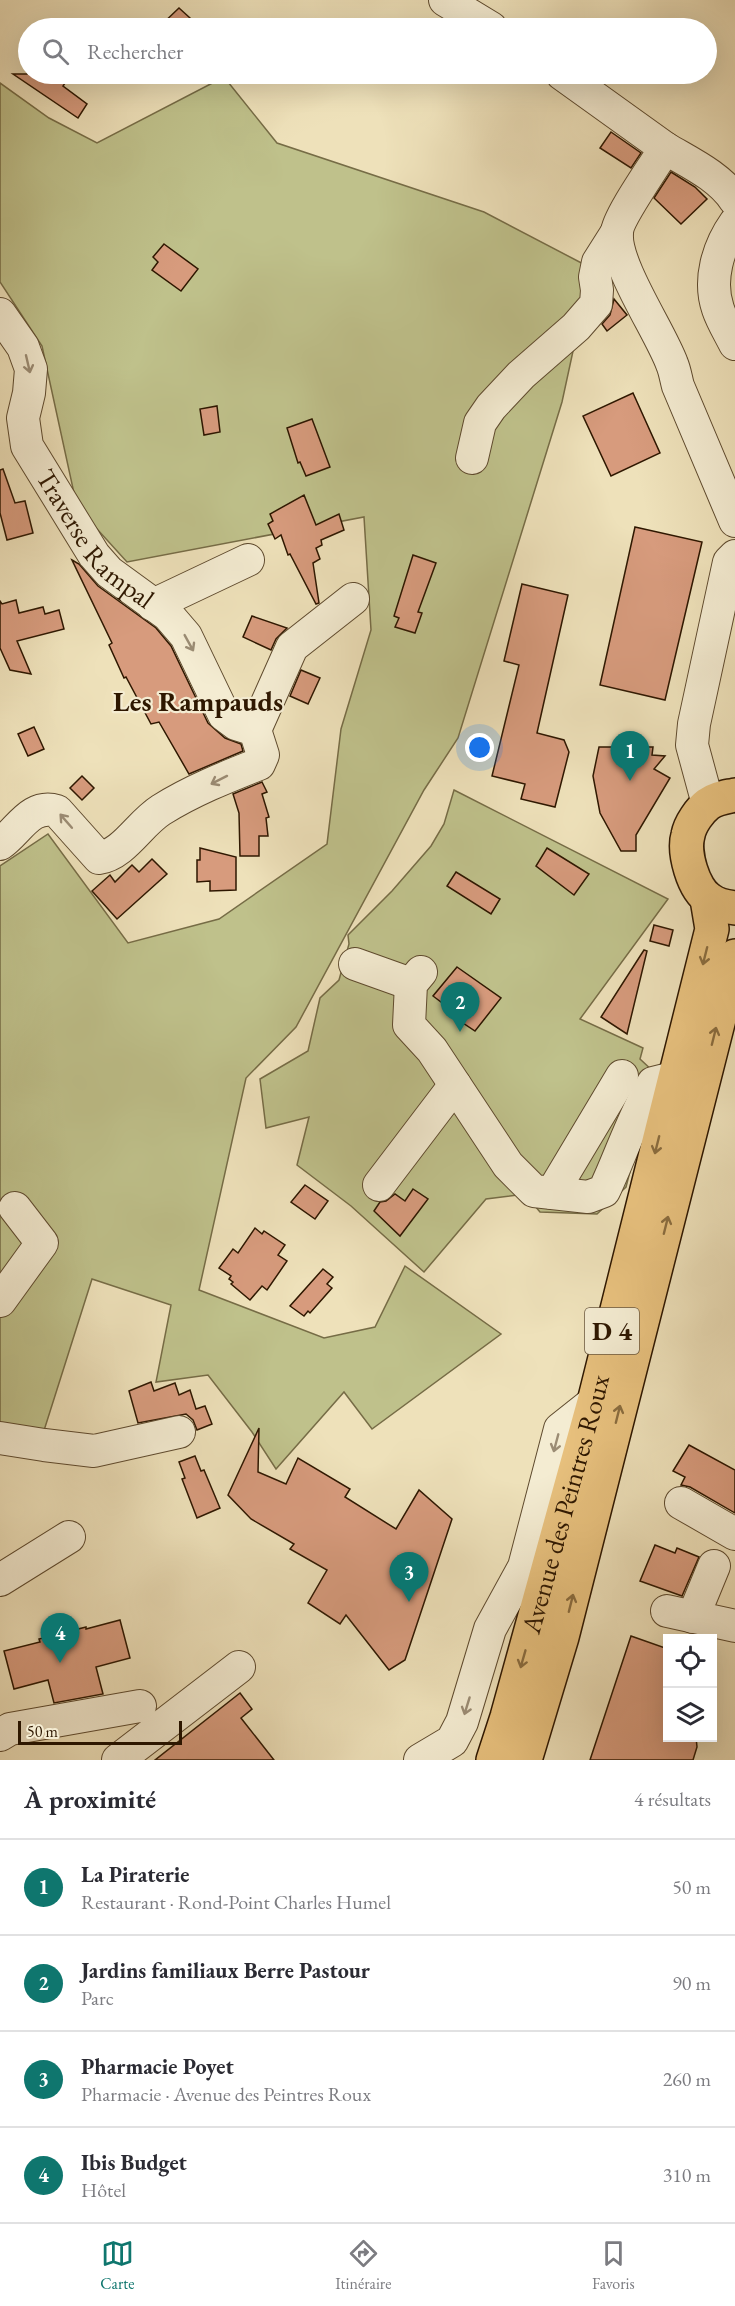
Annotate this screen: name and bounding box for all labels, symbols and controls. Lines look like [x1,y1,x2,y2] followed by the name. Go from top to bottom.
[18,18,717,84] search box
[39,35,72,68] icon: search
[87,37,183,66] text: Rechercher
[23,354,34,373] one-way arrow
[28,462,161,616] street label: Traverse Rampal
[183,634,195,651] one-way arrow
[113,683,283,719] district label: Les Rampauds
[610,732,650,781] pin: 1
[465,733,494,762] your location
[210,775,228,787] one-way arrow
[59,814,73,829] one-way arrow
[698,946,710,965] one-way arrow
[440,982,480,1032] pin: 2
[708,1027,720,1046] one-way arrow
[651,1135,663,1154] one-way arrow
[661,1216,672,1235] one-way arrow
[585,1308,639,1354] road number: D 4
[513,1371,617,1638] street label: Avenue des Peintres Roux
[613,1405,625,1424] one-way arrow
[550,1433,561,1452] one-way arrow
[390,1552,428,1602] pin: 3
[565,1594,577,1613] one-way arrow
[40,1614,80,1663] pin: 4
[663,1634,717,1742] map controls
[663,1634,717,1688] button: locate
[517,1649,528,1668] one-way arrow
[663,1688,717,1742] button: layers
[461,1696,472,1715] one-way arrow
[18,1718,182,1746] scale bar
[27,1721,58,1742] text: 50 m
[24,1782,156,1816] text: À proximité
[634,1786,711,1812] text: 4 résultats
[81,1860,190,1889] text: La Piraterie
[38,1874,49,1900] text: 1
[672,1874,711,1900] text: 50 m
[81,1889,391,1915] text: Restaurant · Rond-Point Charles Humel
[81,1956,370,1985] text: Jardins familiaux Berre Pastour
[38,1970,49,1996] text: 2
[672,1970,711,1996] text: 90 m
[81,1985,114,2011] text: Parc
[81,2052,234,2081] text: Pharmacie Poyet
[38,2066,49,2092] text: 3
[663,2066,711,2092] text: 260 m
[81,2081,371,2107] text: Pharmacie · Avenue des Peintres Roux
[81,2148,187,2177] text: Ibis Budget
[38,2162,49,2188] text: 4
[663,2162,711,2188] text: 310 m
[81,2177,126,2203] text: Hôtel
[100,2237,135,2294] tab: Carte
[335,2237,391,2294] tab: Itinéraire
[592,2237,635,2294] tab: Favoris

